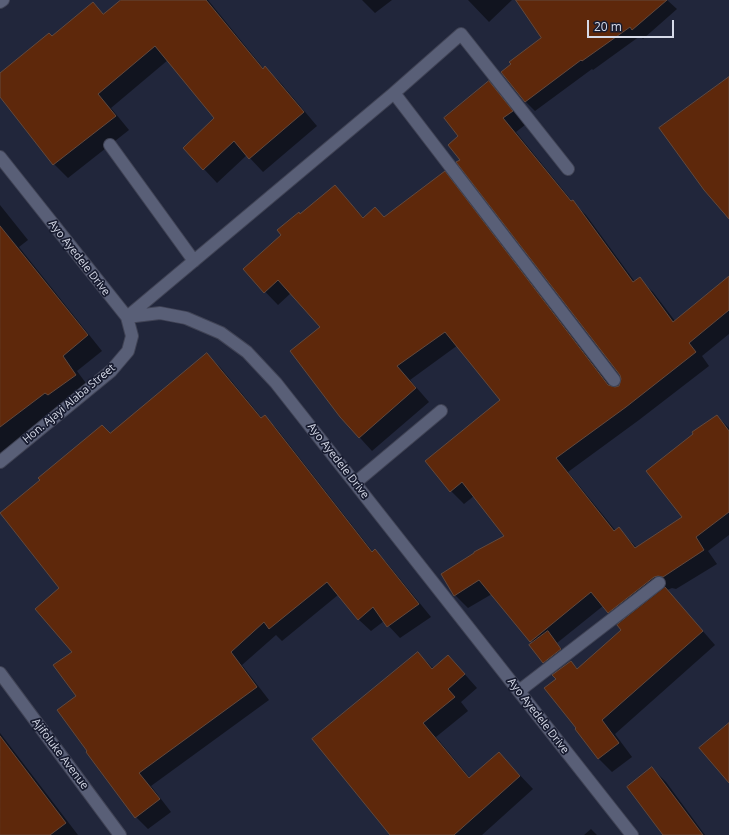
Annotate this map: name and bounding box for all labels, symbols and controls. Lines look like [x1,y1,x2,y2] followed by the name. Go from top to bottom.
[589,12,676,38] scale bar
[594,18,622,35] text: 20 m
[45,218,113,298] street label: Ayo Ayedele Drive
[20,362,118,446] street label: Hon. Ajayi Alaba Street
[304,421,372,501] street label: Ayo Ayedele Drive
[504,676,572,756] street label: Ayo Ayedele Drive
[29,716,91,792] street label: Ajifoluke Avenue

